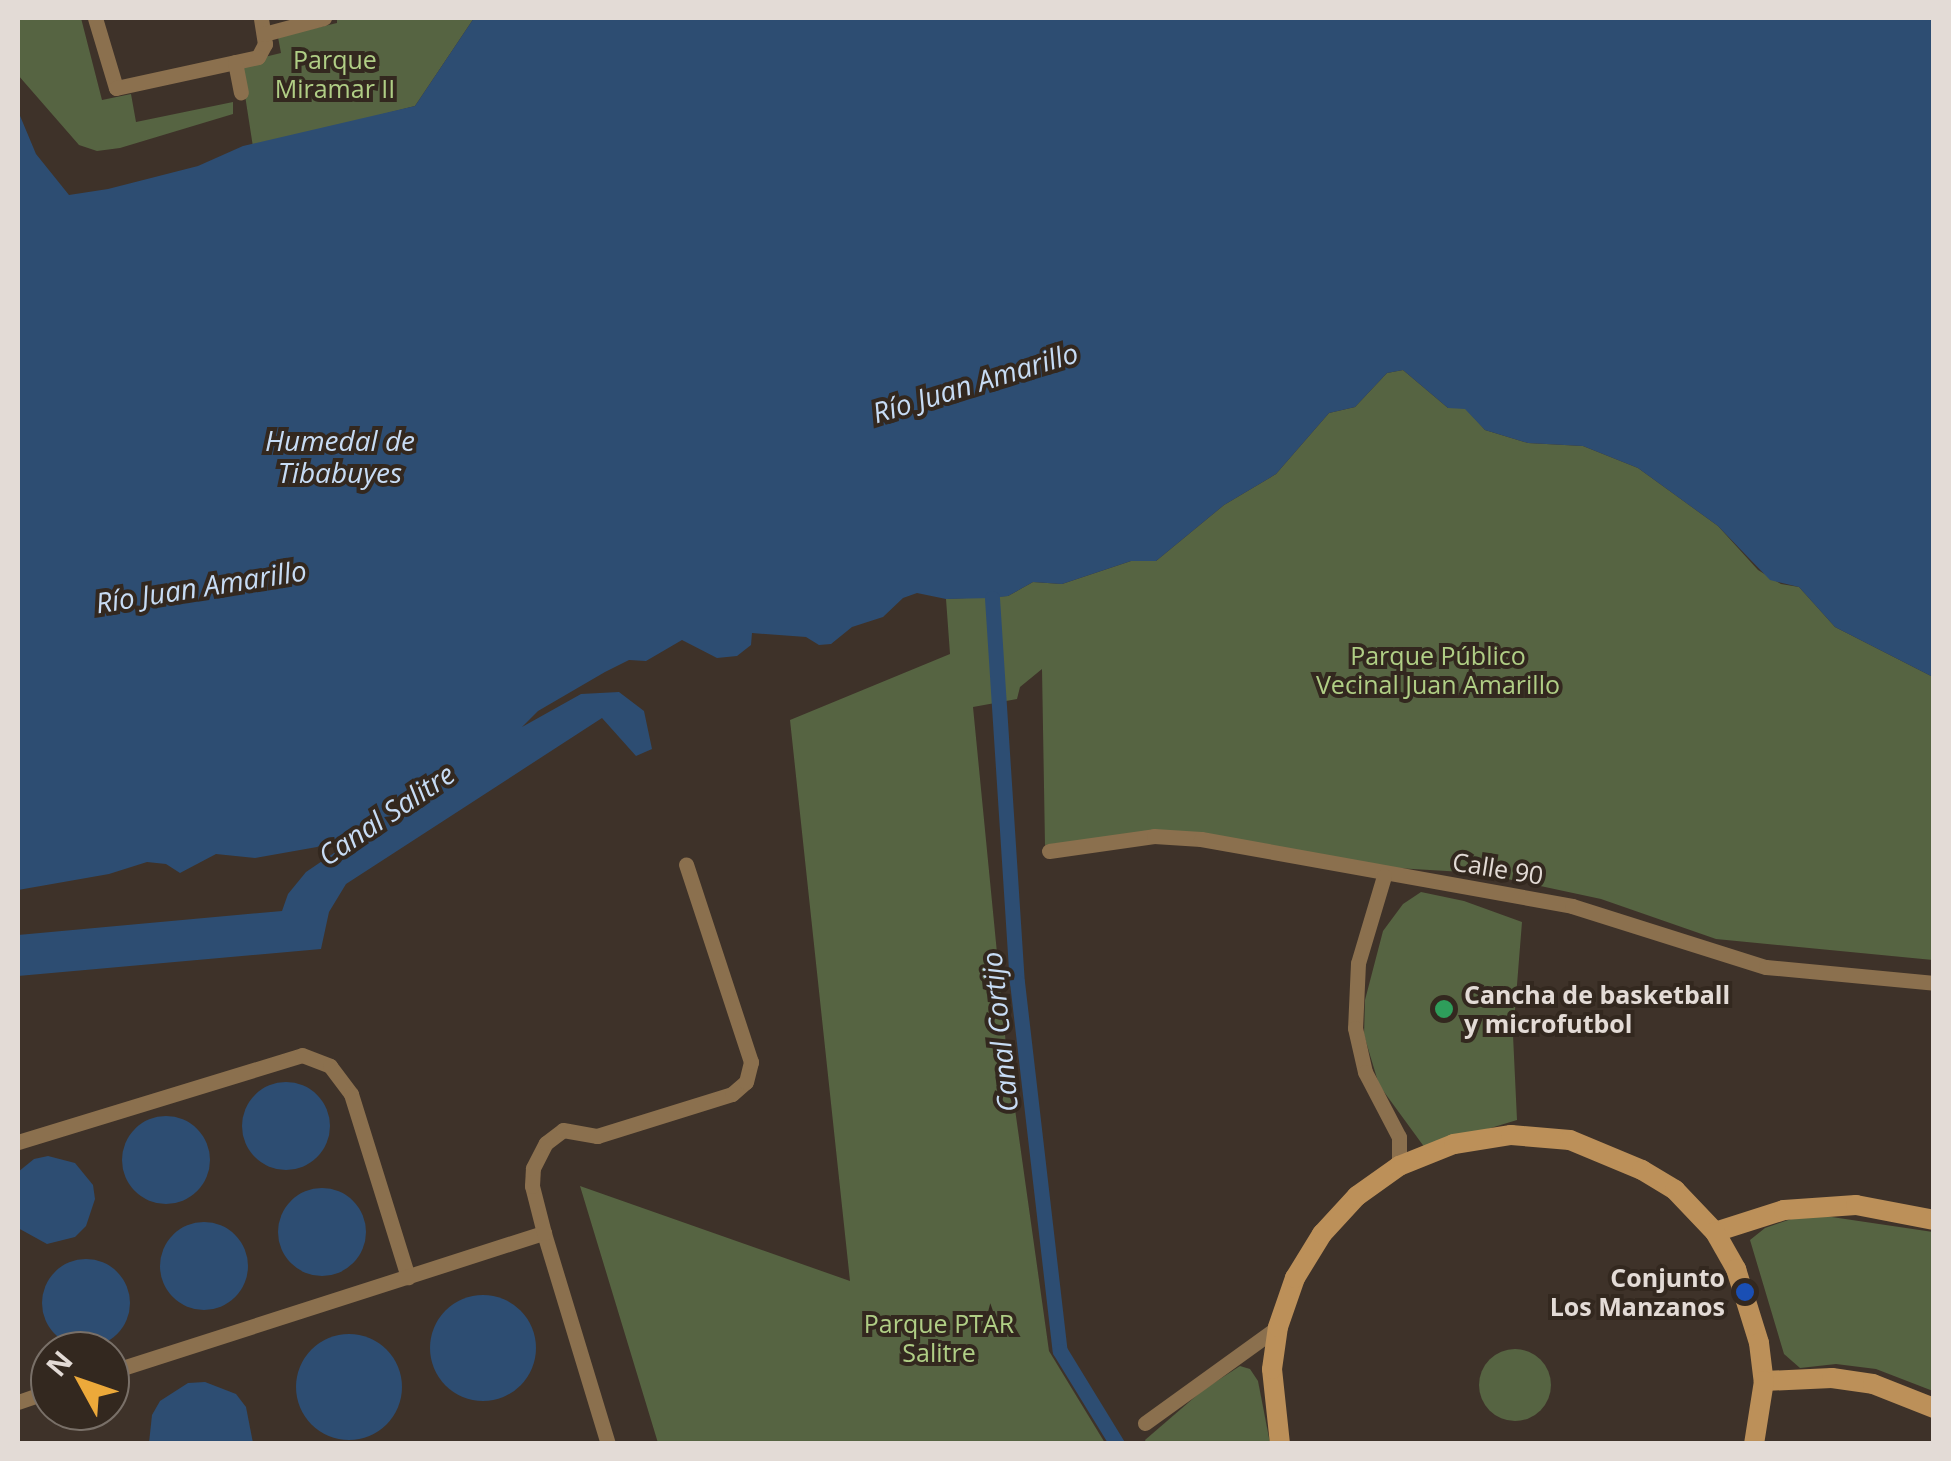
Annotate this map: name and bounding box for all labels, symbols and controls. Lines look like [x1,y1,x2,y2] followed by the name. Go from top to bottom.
[275,45,395,104] park label: Parque Miramar II
[868,335,1082,429] water label: Río Juan Amarillo
[265,423,415,489] water label: Humedal de Tibabuyes
[93,553,309,619] water label: Río Juan Amarillo
[1316,641,1560,700] park label: Parque Público Vecinal Juan Amarillo
[312,756,460,872] water label: Canal Salitre
[1451,846,1545,890] street label: Calle 90
[974,950,1024,1114] water label: Canal Cortijo
[1464,980,1730,1039] place label: Cancha de basketball y microfutbol
[1433,998,1455,1020] marker: Cancha de basketball y microfutbol
[1550,1263,1725,1322] place label: Conjunto Los Manzanos
[1734,1281,1756,1303] marker: Conjunto Los Manzanos
[864,1309,1014,1368] park label: Parque PTAR Salitre
[30,1331,130,1431] north arrow
[37,1342,80,1384] text: N

